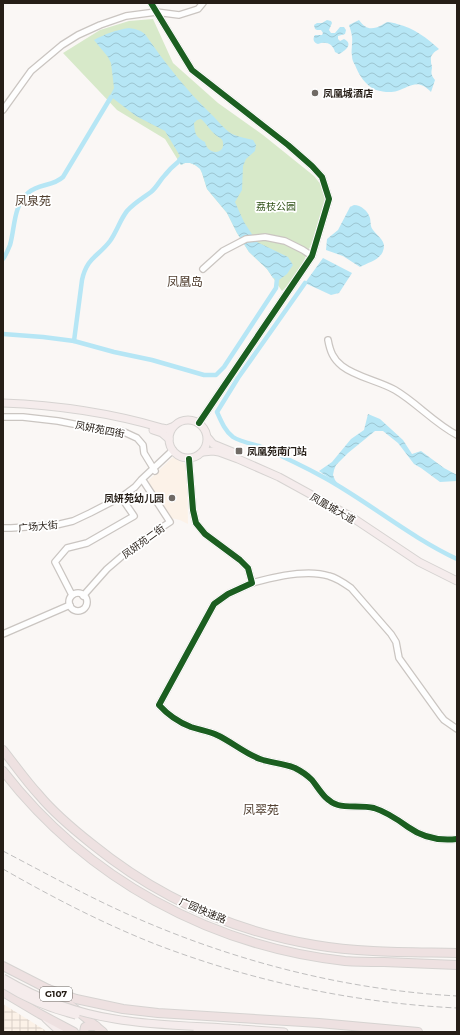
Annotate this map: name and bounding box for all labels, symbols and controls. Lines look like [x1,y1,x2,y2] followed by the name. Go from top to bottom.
[323,87,373,100] place label: 凤凰城酒店
[310,88,320,98] marker: 凤凰城酒店
[15,193,51,208] district label: 凤泉苑
[256,200,296,213] park label: 荔枝公园
[167,274,203,289] district label: 凤凰岛
[74,418,126,441] street label: 凤妍苑四街
[247,445,307,458] place label: 凤凰苑南门站
[234,446,244,456] marker: 凤凰苑南门站
[308,490,358,527] street label: 凤凰城大道
[104,492,164,505] place label: 凤妍苑幼儿园
[167,493,177,503] marker: 凤妍苑幼儿园
[18,518,59,535] street label: 广场大街
[119,521,167,561] street label: 凤妍苑二街
[243,802,279,817] district label: 凤翠苑
[177,895,228,926] street label: 广园快速路
[40,987,72,1001] road number: G107

